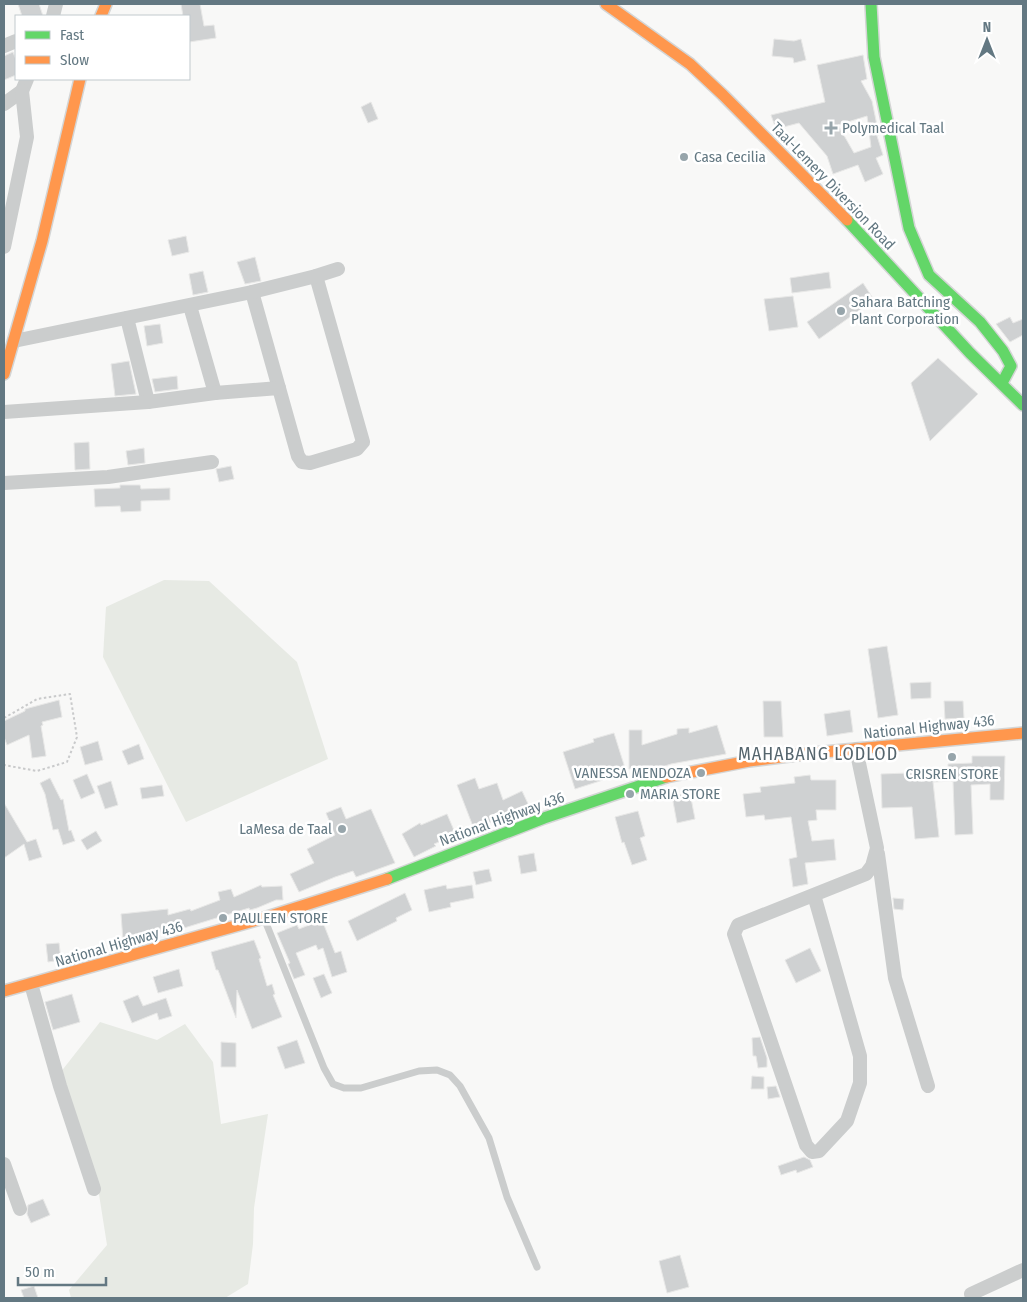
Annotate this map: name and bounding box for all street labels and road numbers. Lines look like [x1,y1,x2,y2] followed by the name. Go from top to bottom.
[767,119,899,253] street label: Taal-Lemery Diversion Road
[863,711,995,743] street label: National Highway 436
[437,788,567,850] street label: National Highway 436
[53,917,185,971] street label: National Highway 436

